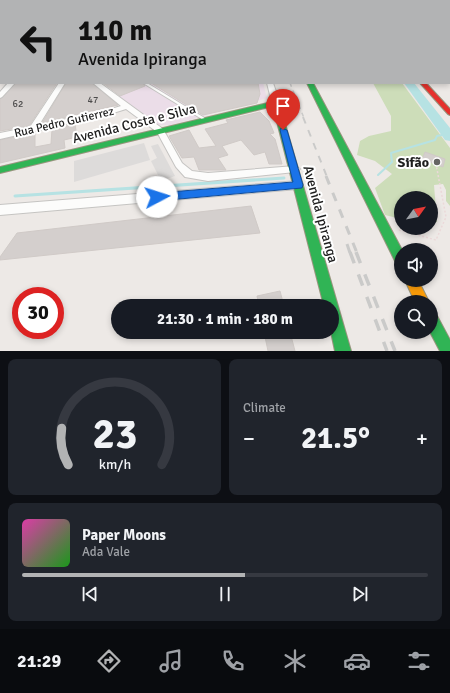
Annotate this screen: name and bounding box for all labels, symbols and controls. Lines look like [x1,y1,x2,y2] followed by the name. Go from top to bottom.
[78,14,152,48] text: 110 m
[12,16,64,68] icon: left
[78,48,207,70] text: Avenida Ipiranga
[266,89,300,130] pin
[88,94,98,106] house number: 47
[272,95,294,117] icon: arrive
[13,98,23,110] house number: 62
[71,100,198,147] street label: Avenida Costa e Silva
[13,104,115,141] street label: Rua Pedro Gutierrez
[398,154,429,171] place label: Sifão
[432,157,442,167] marker: Sifão
[299,164,342,265] street label: Avenida Ipiranga
[136,176,178,218] position arrow
[394,191,438,235] north arrow
[394,191,438,339] map controls
[394,243,438,287] button: sound
[12,287,64,339] speed limit sign: 30
[394,295,438,339] button: search
[157,310,293,328] text: 21:30 · 1 min · 180 m
[243,400,286,416] text: Climate
[92,409,137,460] text: 23
[301,420,370,457] text: 21.5°
[243,425,255,452] text: −
[416,425,428,452] text: +
[98,456,131,473] text: km/h
[82,526,166,544] text: Paper Moons
[82,544,130,560] text: Ada Vale
[79,583,101,605] icon: previous
[214,583,236,605] icon: pause
[349,583,371,605] icon: next
[95,647,123,675] icon: directions
[157,647,185,675] icon: music
[219,647,247,675] icon: phone
[281,647,309,675] icon: climate
[343,647,371,675] icon: car
[405,647,433,675] icon: filters
[17,650,61,672] text: 21:29

